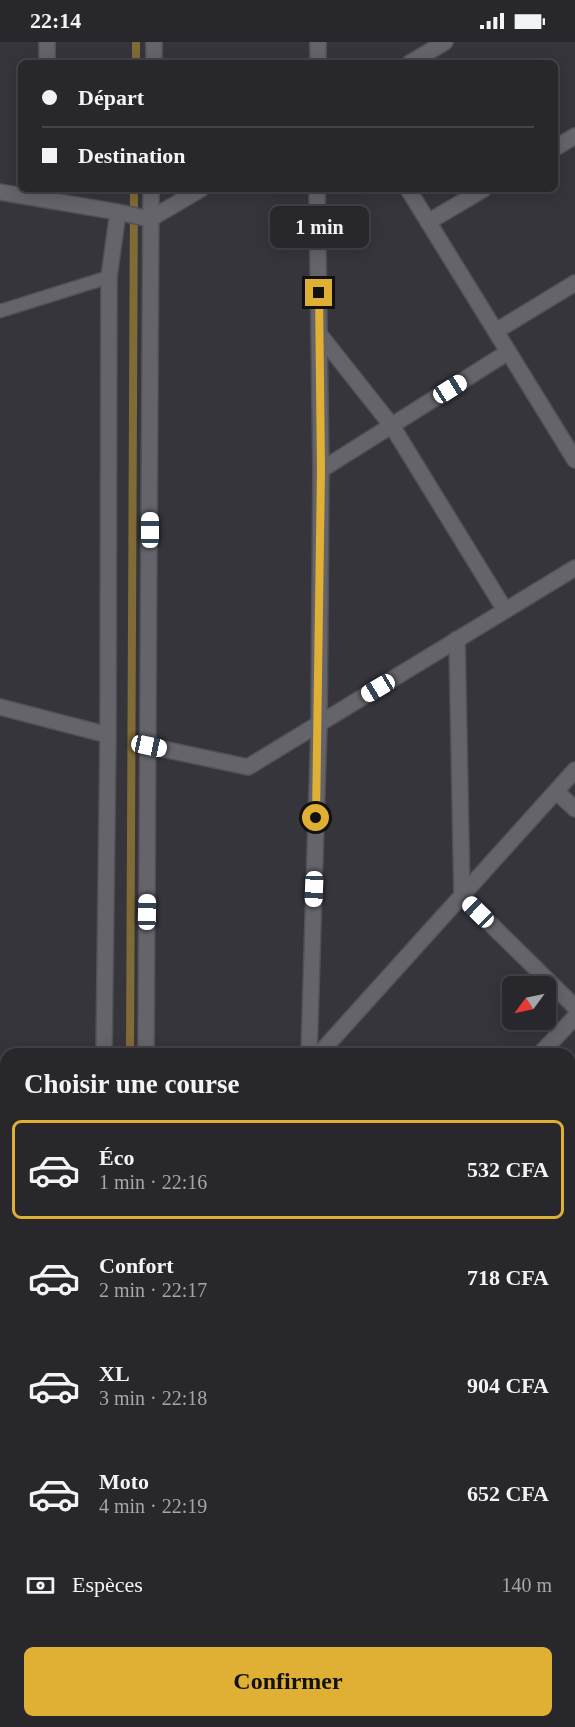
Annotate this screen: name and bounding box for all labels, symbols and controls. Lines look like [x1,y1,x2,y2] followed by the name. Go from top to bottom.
[30,8,81,33] text: 22:14
[78,85,144,110] text: Départ
[78,143,186,168] text: Destination
[270,206,368,248] callout: 1 min
[295,216,344,238] text: 1 min
[305,279,332,306] route end
[430,372,470,406] car
[141,512,159,548] car
[358,671,398,705] car
[130,733,168,759] car
[302,804,329,831] route start
[304,871,324,907] car
[459,893,497,931] car
[138,894,156,930] car
[502,976,556,1030] north arrow
[502,976,556,1030] map controls
[24,1069,240,1099] text: Choisir une course
[27,1143,81,1197] icon: car
[99,1145,134,1170] text: Éco
[467,1157,549,1182] text: 532 CFA
[99,1171,207,1193] text: 1 min · 22:16
[27,1251,81,1305] icon: car
[99,1253,174,1278] text: Confort
[467,1265,549,1290] text: 718 CFA
[99,1279,207,1301] text: 2 min · 22:17
[27,1359,81,1413] icon: car
[99,1361,130,1386] text: XL
[467,1373,549,1398] text: 904 CFA
[99,1387,207,1409] text: 3 min · 22:18
[27,1467,81,1521] icon: car
[99,1469,149,1494] text: Moto
[467,1481,549,1506] text: 652 CFA
[99,1495,207,1517] text: 4 min · 22:19
[24,1569,57,1602] icon: cash
[72,1572,143,1597] text: Espèces
[501,1574,552,1596] text: 140 m
[24,1647,552,1716] button: Confirmer

